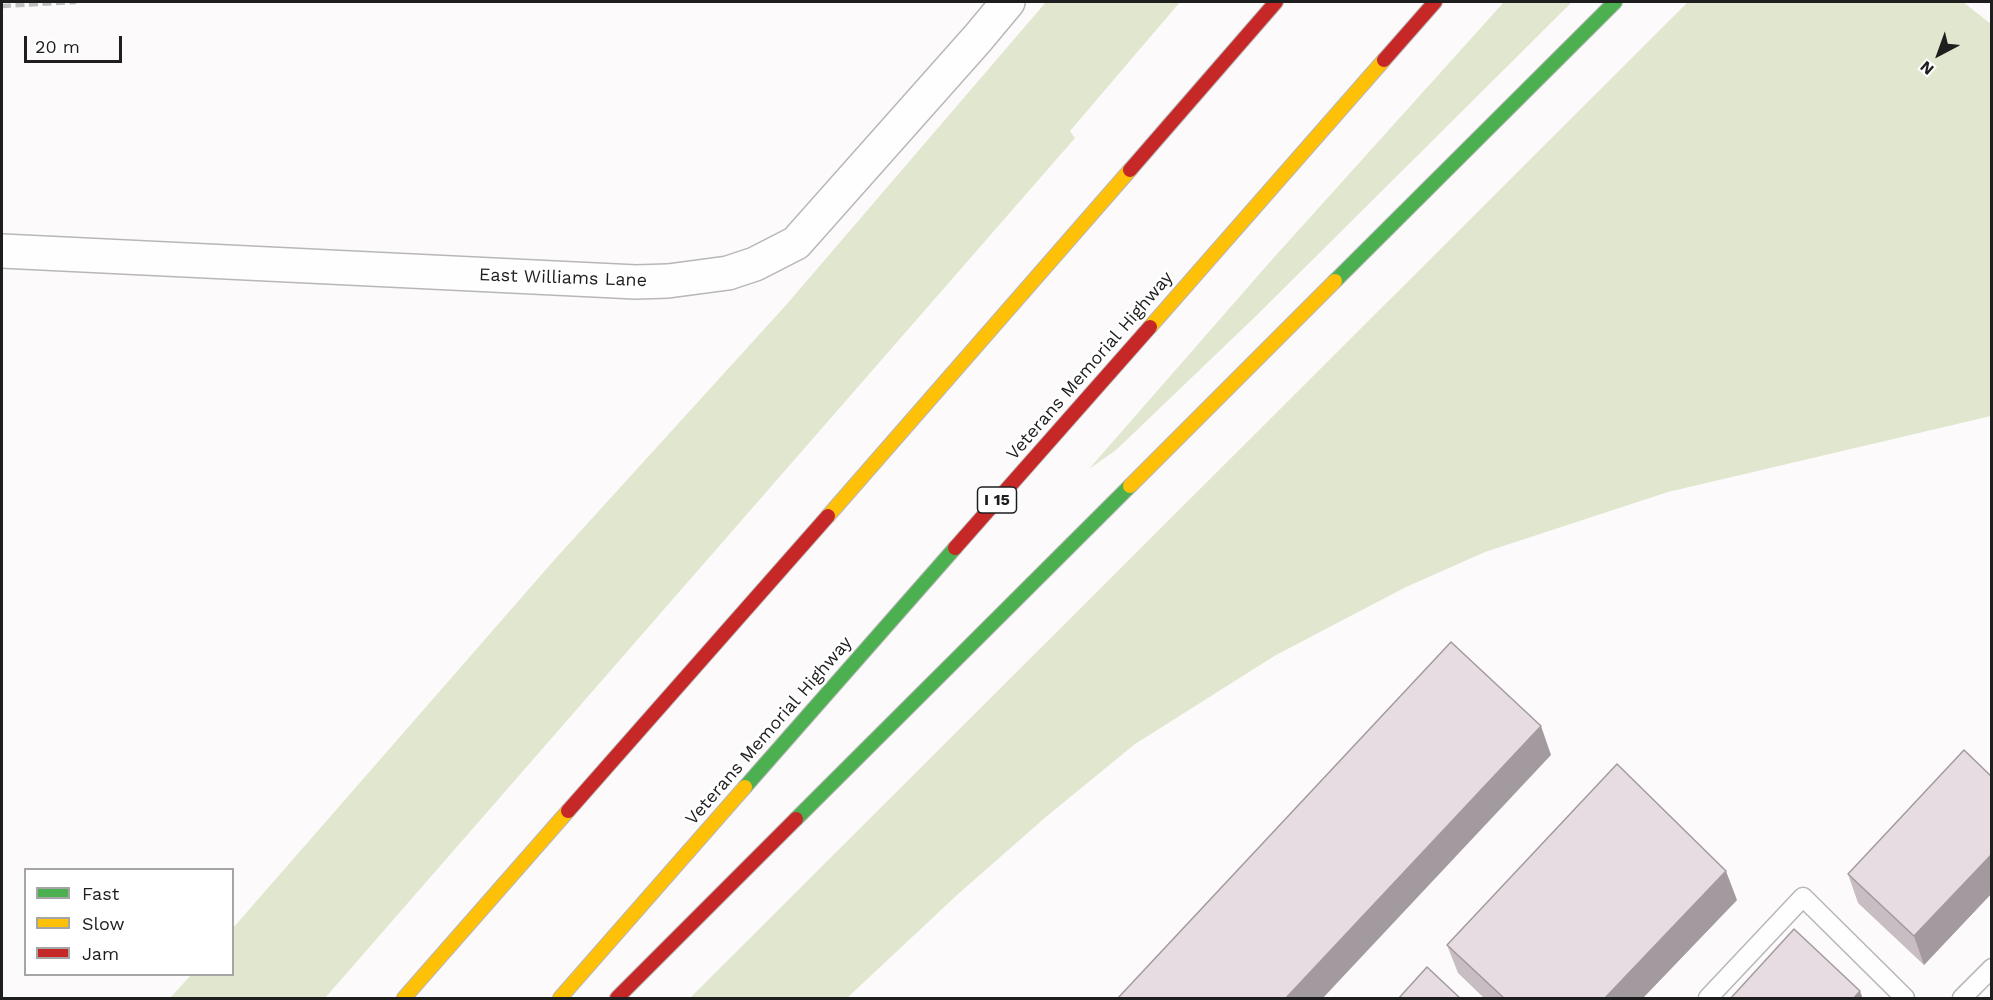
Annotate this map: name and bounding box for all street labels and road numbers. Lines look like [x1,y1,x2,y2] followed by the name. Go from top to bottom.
[479,264,647,292] street label: East Williams Lane
[1002,267,1178,465] street label: Veterans Memorial Highway
[978,487,1016,513] road number: I 15
[681,632,857,830] street label: Veterans Memorial Highway

